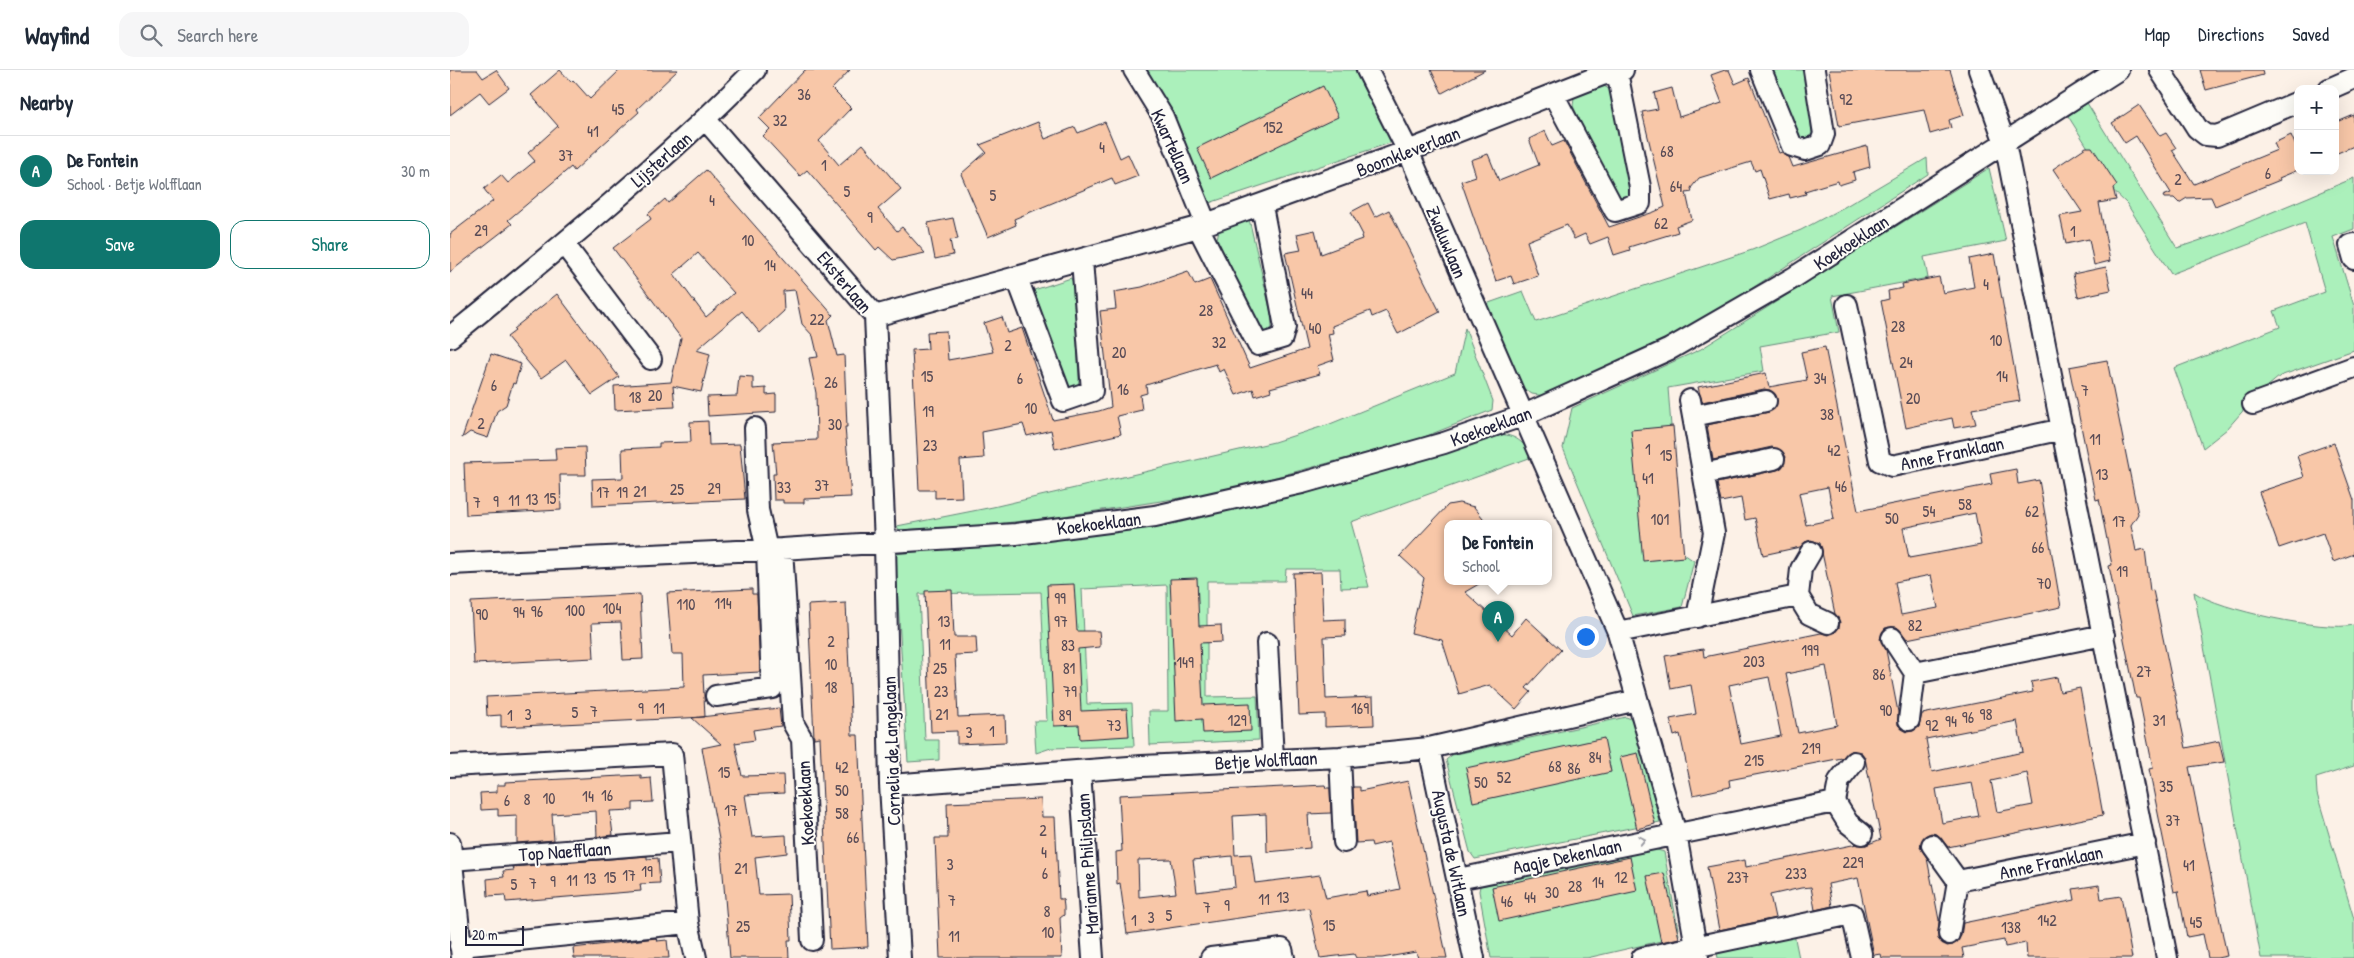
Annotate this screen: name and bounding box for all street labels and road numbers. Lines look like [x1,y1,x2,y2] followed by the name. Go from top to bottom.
[1145,104,1201,188] street label: Kwartellaan
[1352,119,1464,183] street label: Boomkleverlaan
[625,125,697,193] street label: Lijsterlaan
[1420,202,1474,282] street label: Zwaluwlaan
[1808,208,1894,276] street label: Koekoeklaan
[811,245,879,319] street label: Eksterlaan
[1447,399,1535,453] street label: Koekoeklaan
[1898,429,2006,477] street label: Anne Franklaan
[1055,505,1143,541] street label: Koekoeklaan
[875,676,907,826] street label: Cornelia de Langelaan
[1214,744,1318,776] street label: Betje Wolfflaan
[790,760,820,846] street label: Koekoeklaan
[1426,787,1478,919] street label: Augusta de Witlaan
[1069,792,1105,936] street label: Marianne Philipslaan
[1510,832,1624,880] street label: Aagje Dekenlaan
[518,835,612,867] street label: Top Naefflaan
[1997,838,2105,886] street label: Anne Franklaan

